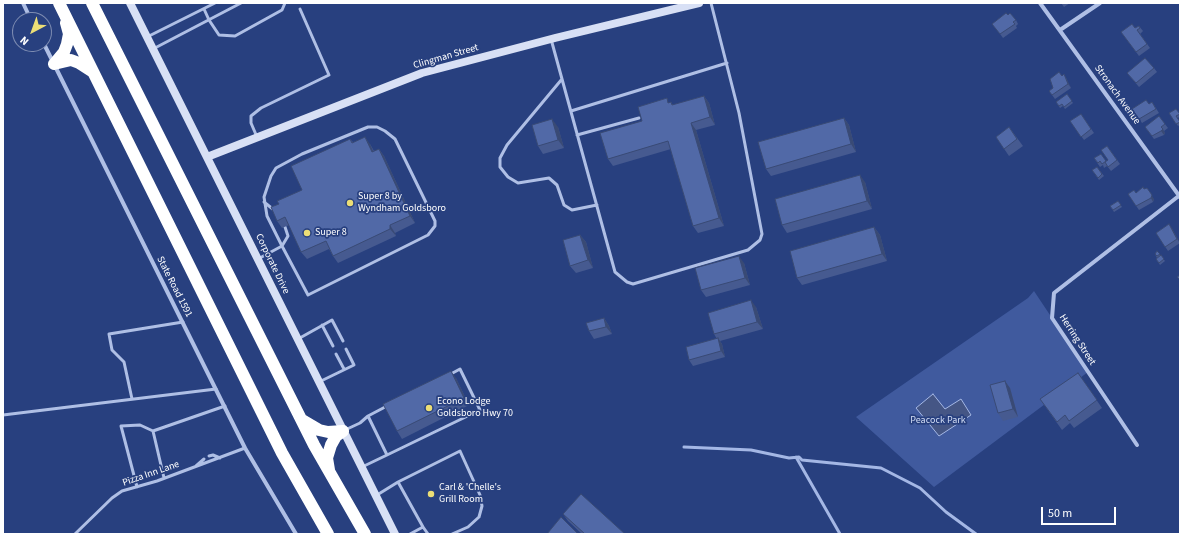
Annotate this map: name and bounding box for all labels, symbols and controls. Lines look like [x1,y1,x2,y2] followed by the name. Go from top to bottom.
[12,12,52,52] north arrow
[17,33,32,49] text: N
[412,42,480,72] street label: Clingman Street
[1091,63,1143,127] street label: Stronach Avenue
[358,191,446,214] place label: Super 8 by Wyndham Goldsboro
[345,198,355,208] marker: Super 8 by Wyndham Goldsboro
[315,227,347,239] place label: Super 8
[302,228,312,238] marker: Super 8
[252,232,292,296] street label: Corporate Drive
[154,255,194,319] street label: State Road 1591
[1056,312,1098,368] street label: Herring Street
[437,396,513,420] place label: Econo Lodge Goldsboro Hwy 70
[424,403,434,413] marker: Econo Lodge Goldsboro Hwy 70
[910,415,966,427] park label: Peacock Park
[121,459,181,489] street label: Pizza Inn Lane
[439,482,501,506] place label: Carl & 'Chelle's Grill Room
[426,489,436,499] marker: Carl & 'Chelle's Grill Room
[1043,499,1118,525] scale bar
[1048,505,1072,522] text: 50 m

